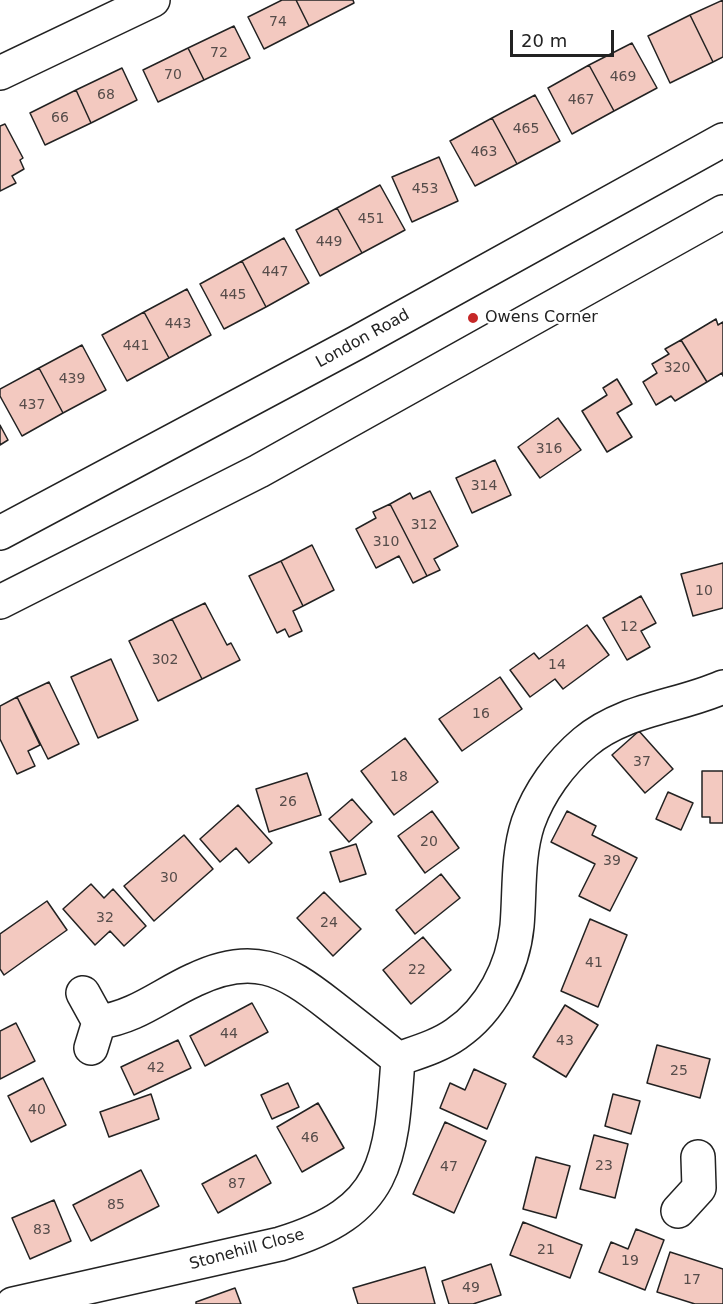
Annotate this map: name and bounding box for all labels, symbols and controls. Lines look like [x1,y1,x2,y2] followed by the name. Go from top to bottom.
[269,14,287,30] house number: 74
[513,18,616,56] scale bar
[521,30,567,51] text: 20 m
[210,45,228,61] house number: 72
[164,67,182,83] house number: 70
[610,69,636,85] house number: 469
[97,87,115,103] house number: 68
[568,92,594,108] house number: 467
[51,110,69,126] house number: 66
[513,121,539,137] house number: 465
[471,144,497,160] house number: 463
[412,181,438,197] house number: 453
[358,211,384,227] house number: 451
[316,234,342,250] house number: 449
[262,264,288,280] house number: 447
[220,287,246,303] house number: 445
[313,305,413,373] street label: London Road
[485,308,598,328] place label: Owens Corner
[466,311,480,325] marker: Owens Corner
[165,316,191,332] house number: 443
[123,338,149,354] house number: 441
[664,360,690,376] house number: 320
[59,371,85,387] house number: 439
[19,397,45,413] house number: 437
[536,441,562,457] house number: 316
[471,478,497,494] house number: 314
[411,517,437,533] house number: 312
[373,534,399,550] house number: 310
[695,583,713,599] house number: 10
[620,619,638,635] house number: 12
[152,652,178,668] house number: 302
[548,657,566,673] house number: 14
[472,706,490,722] house number: 16
[633,754,651,770] house number: 37
[390,769,408,785] house number: 18
[279,794,297,810] house number: 26
[420,834,438,850] house number: 20
[603,853,621,869] house number: 39
[160,870,178,886] house number: 30
[96,910,114,926] house number: 32
[320,915,338,931] house number: 24
[585,955,603,971] house number: 41
[408,962,426,978] house number: 22
[220,1026,238,1042] house number: 44
[556,1033,574,1049] house number: 43
[147,1060,165,1076] house number: 42
[670,1063,688,1079] house number: 25
[28,1102,46,1118] house number: 40
[301,1130,319,1146] house number: 46
[595,1158,613,1174] house number: 23
[440,1159,458,1175] house number: 47
[228,1176,246,1192] house number: 87
[107,1197,125,1213] house number: 85
[33,1222,51,1238] house number: 83
[187,1225,307,1275] street label: Stonehill Close
[537,1242,555,1258] house number: 21
[621,1253,639,1269] house number: 19
[683,1272,701,1288] house number: 17
[462,1280,480,1296] house number: 49

